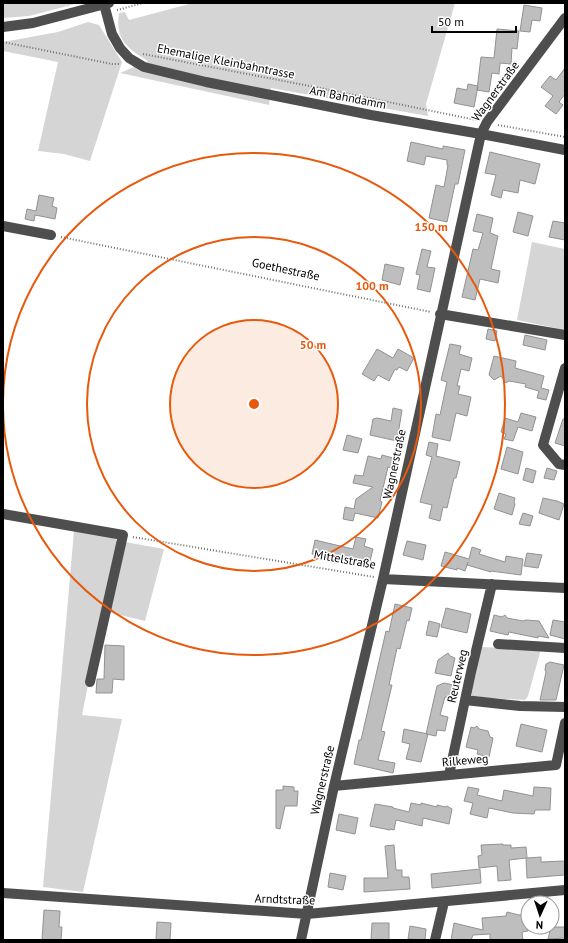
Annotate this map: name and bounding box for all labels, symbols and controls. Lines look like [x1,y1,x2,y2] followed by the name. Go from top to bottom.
[432,8,516,34] scale bar
[438,14,464,29] text: 50 m
[156,40,296,82] street label: Ehemalige Kleinbahntrasse
[468,58,522,124] street label: Wagnerstraße
[308,82,388,112] street label: Am Bahndamm
[414,219,448,234] text: 150 m
[251,254,321,284] street label: Goethestraße
[355,278,389,293] text: 100 m
[300,337,326,352] text: 50 m
[247,397,261,411] centre of rings
[379,428,409,500] street label: Wagnerstraße
[313,546,377,572] street label: Mittelstraße
[444,648,470,704] street label: Reuterweg
[307,744,337,816] street label: Wagnerstraße
[441,751,489,769] street label: Rilkeweg
[254,890,316,908] street label: Arndtstraße
[520,895,560,935] north arrow
[535,918,543,932] text: N

